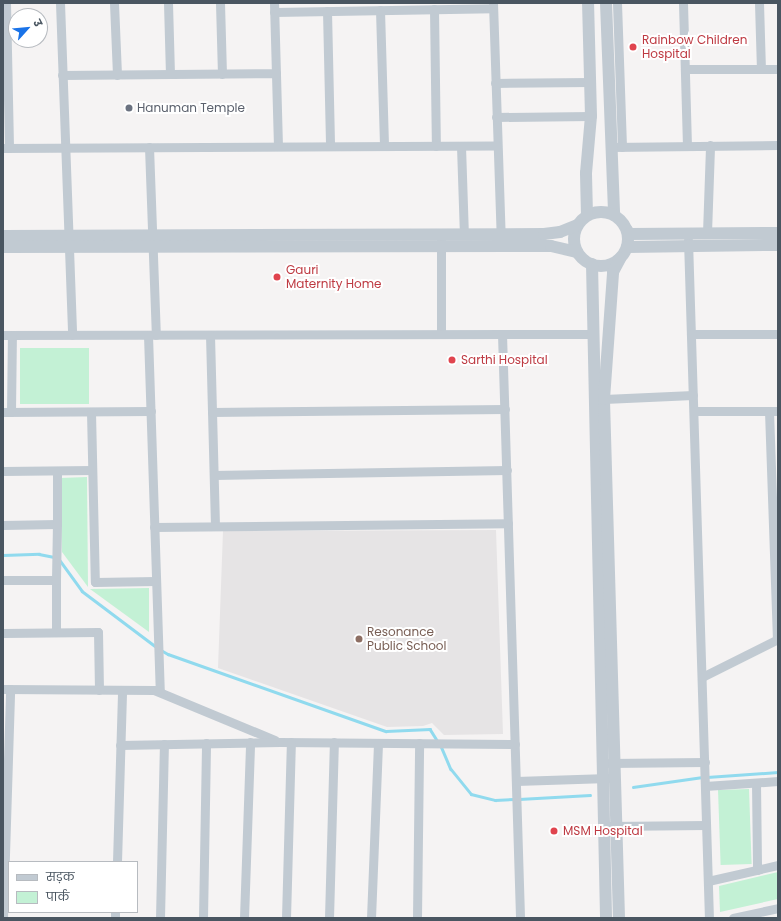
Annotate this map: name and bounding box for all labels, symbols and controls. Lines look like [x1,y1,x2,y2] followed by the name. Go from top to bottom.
[8,8,48,48] north arrow
[29,17,46,29] text: उ
[642,33,747,61] place label: Rainbow Children Hospital
[627,41,639,53] marker: Rainbow Children Hospital
[137,101,245,115] place label: Hanuman Temple
[124,103,134,113] marker: Hanuman Temple
[286,263,381,291] place label: Gauri Maternity Home
[271,271,283,283] marker: Gauri Maternity Home
[461,353,548,367] place label: Sarthi Hospital
[446,354,458,366] marker: Sarthi Hospital
[367,625,446,653] place label: Resonance Public School
[354,634,364,644] marker: Resonance Public School
[563,824,643,838] place label: MSM Hospital
[548,825,560,837] marker: MSM Hospital
[8,861,138,913] legend
[46,868,75,885] text: सड़क
[46,888,69,905] text: पार्क

